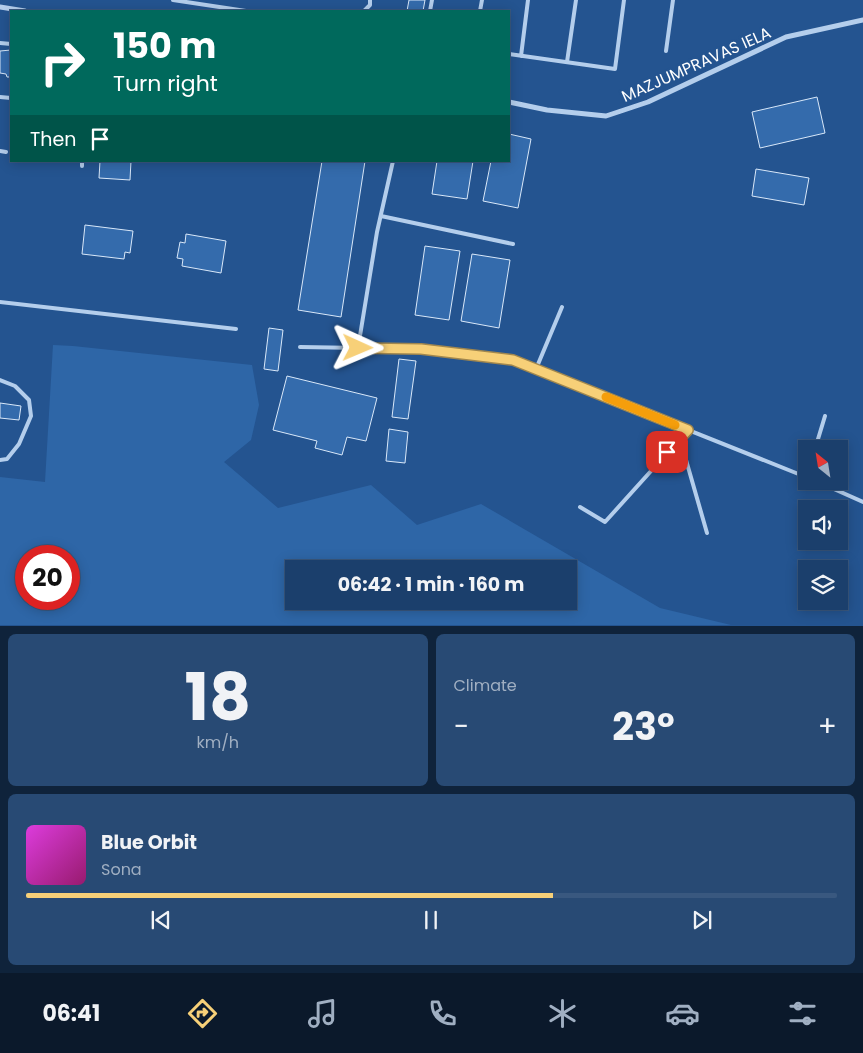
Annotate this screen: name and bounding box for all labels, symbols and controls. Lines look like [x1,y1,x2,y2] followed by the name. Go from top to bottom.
[113,21,216,70] text: 150 m
[618,21,775,108] street label: MAZJUMPRAVAS IELA
[30,30,95,95] icon: right
[113,68,218,99] text: Turn right
[86,125,114,153] icon: arrive
[30,126,76,153] text: Then
[331,321,383,373] position arrow
[646,431,688,473] pin
[653,438,681,466] icon: arrive
[798,440,848,490] north arrow
[798,440,848,610] map controls
[798,500,848,550] button: sound
[15,545,80,610] speed limit sign: 20
[798,560,848,610] button: layers
[338,571,524,598] text: 06:42 · 1 min · 160 m
[184,652,251,743] text: 18
[454,674,517,697] text: Climate
[612,700,675,753] text: 23°
[454,707,469,746] text: −
[818,707,837,746] text: +
[196,731,239,754] text: km/h
[101,829,197,856] text: Blue Orbit
[101,858,142,881] text: Sona
[147,906,175,934] icon: previous
[417,906,445,934] icon: pause
[688,906,716,934] icon: next
[185,996,220,1031] icon: directions
[305,996,340,1031] icon: music
[425,996,460,1031] icon: phone
[545,996,580,1031] icon: climate
[665,996,700,1031] icon: car
[785,996,820,1031] icon: filters
[43,998,100,1029] text: 06:41

